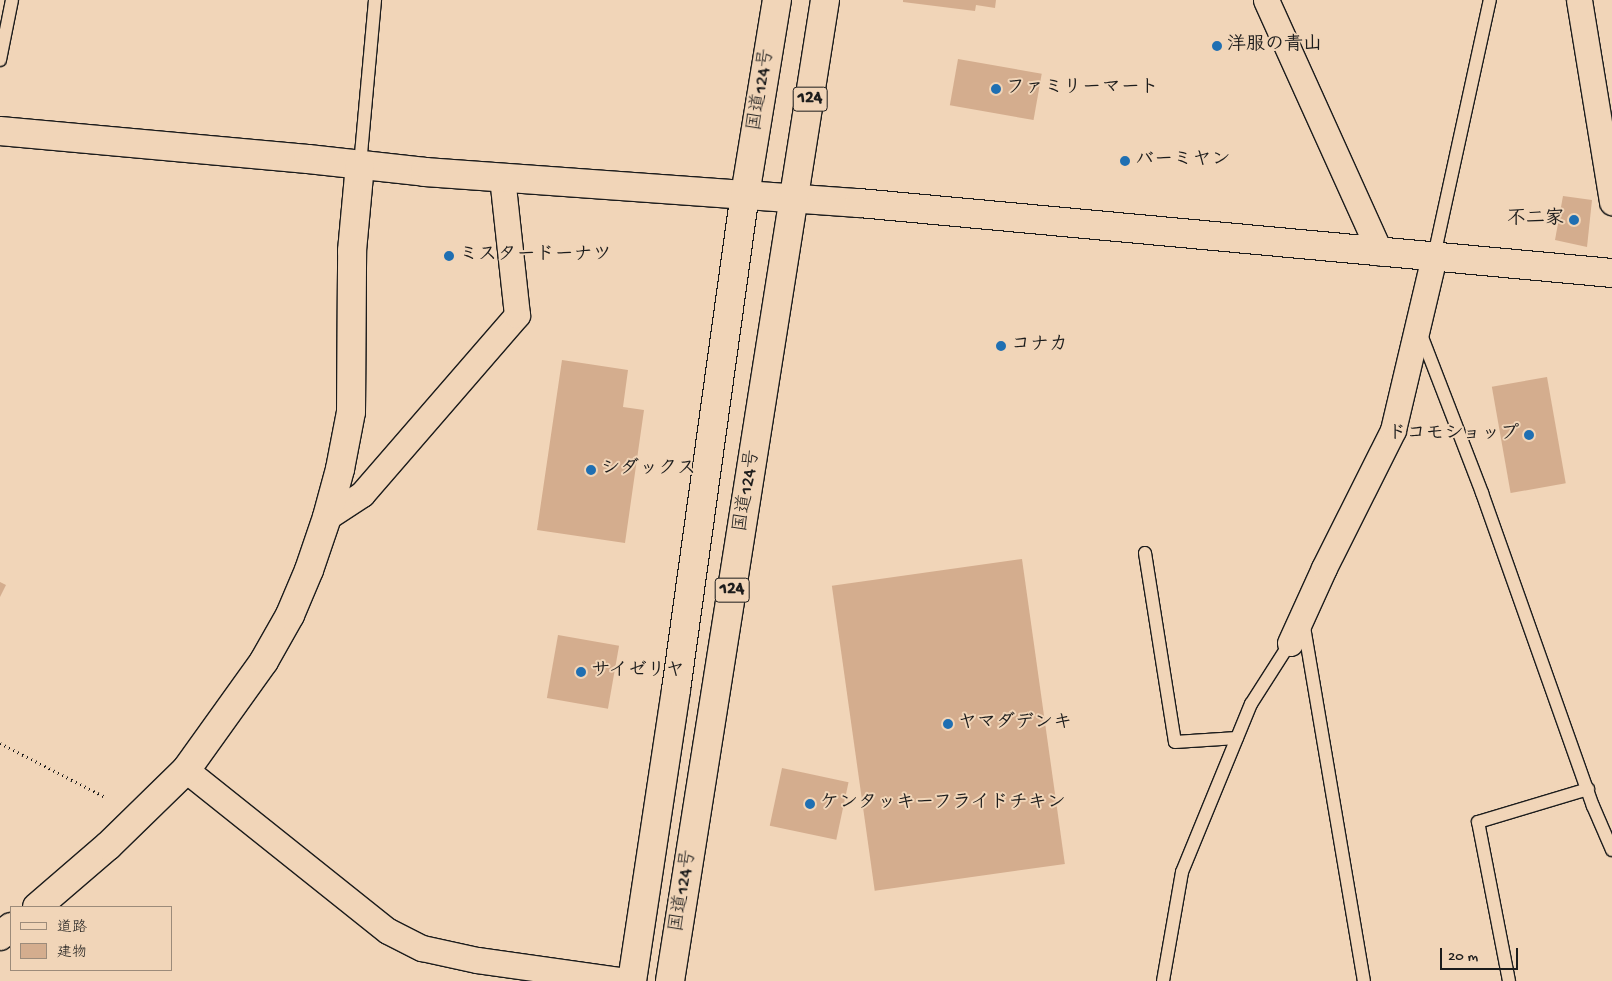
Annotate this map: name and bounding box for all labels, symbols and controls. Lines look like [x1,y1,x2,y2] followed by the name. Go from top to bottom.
[1227,35,1322,57] place label: 洋服の青山
[1211,40,1223,52] marker: 洋服の青山
[744,47,780,133] street label: 国道124号
[1006,78,1158,100] place label: ファミリーマート
[990,83,1002,95] marker: ファミリーマート
[792,84,828,115] road number: 124
[1135,150,1230,172] place label: バーミヤン
[1119,155,1131,167] marker: バーミヤン
[1507,209,1564,231] place label: 不二家
[1568,214,1580,226] marker: 不二家
[459,245,611,267] place label: ミスタードーナツ
[443,250,455,262] marker: ミスタードーナツ
[1011,335,1068,357] place label: コナカ
[995,340,1007,352] marker: コナカ
[1386,424,1519,446] place label: ドコモショップ
[1523,429,1535,441] marker: ドコモショップ
[730,448,766,534] street label: 国道124号
[601,459,696,481] place label: シダックス
[585,464,597,476] marker: シダックス
[714,574,750,606] road number: 124
[591,661,686,683] place label: サイゼリヤ
[575,666,587,678] marker: サイゼリヤ
[958,713,1072,735] place label: ヤマダデンキ
[942,718,954,730] marker: ヤマダデンキ
[820,793,1067,815] place label: ケンタッキーフライドチキン
[804,798,816,810] marker: ケンタッキーフライドチキン
[666,848,702,934] street label: 国道124号
[10,906,172,971] legend
[57,919,87,937] text: 道路
[1442,938,1520,970] scale bar
[57,944,87,962] text: 建物
[1448,948,1478,966] text: 20 m

